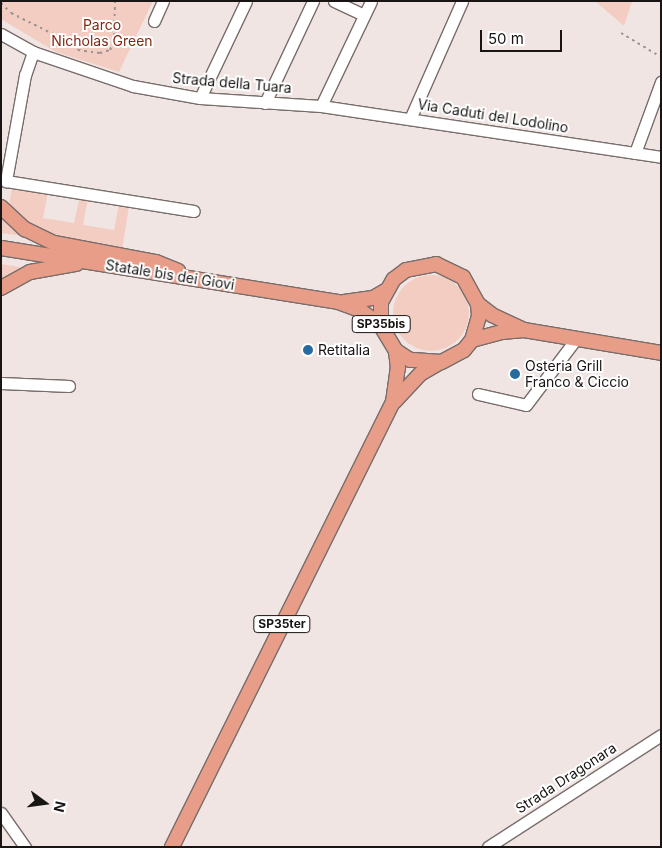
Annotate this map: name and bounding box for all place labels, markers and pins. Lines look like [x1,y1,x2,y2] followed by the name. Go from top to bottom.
[318,342,370,358] place label: Retitalia
[302,344,314,356] marker: Retitalia
[525,358,629,391] place label: Osteria Grill Franco & Ciccio
[509,368,521,380] marker: Osteria Grill Franco & Ciccio

